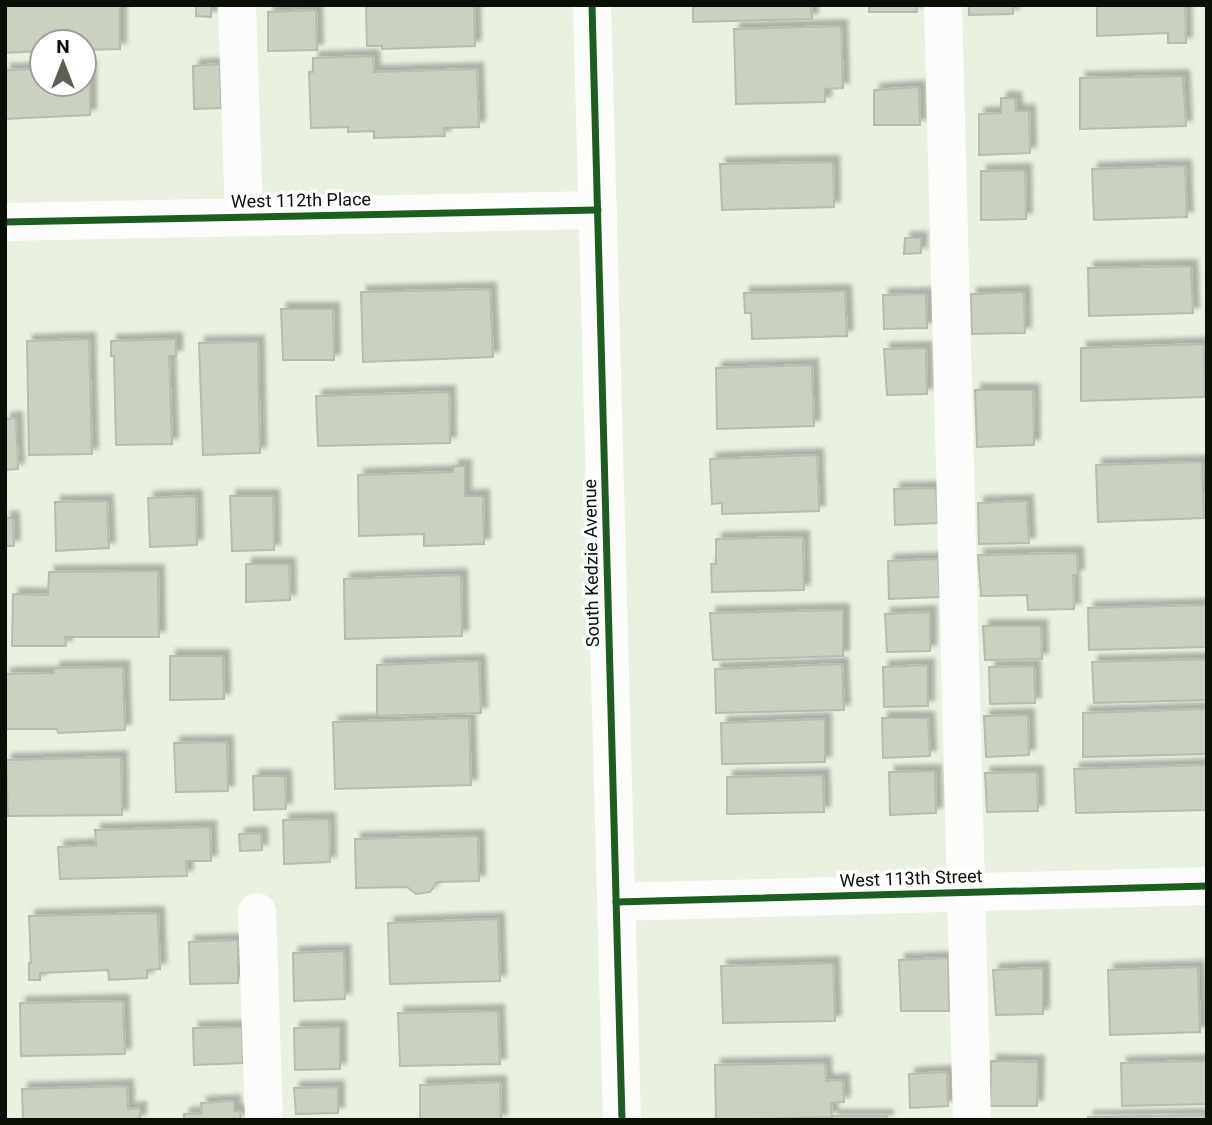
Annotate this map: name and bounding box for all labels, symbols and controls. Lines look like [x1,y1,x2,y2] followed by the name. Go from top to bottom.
[28,28,98,98] north arrow
[56,35,70,58] text: N
[231,188,371,212] street label: West 112th Place
[579,479,603,647] street label: South Kedzie Avenue
[839,865,983,891] street label: West 113th Street

